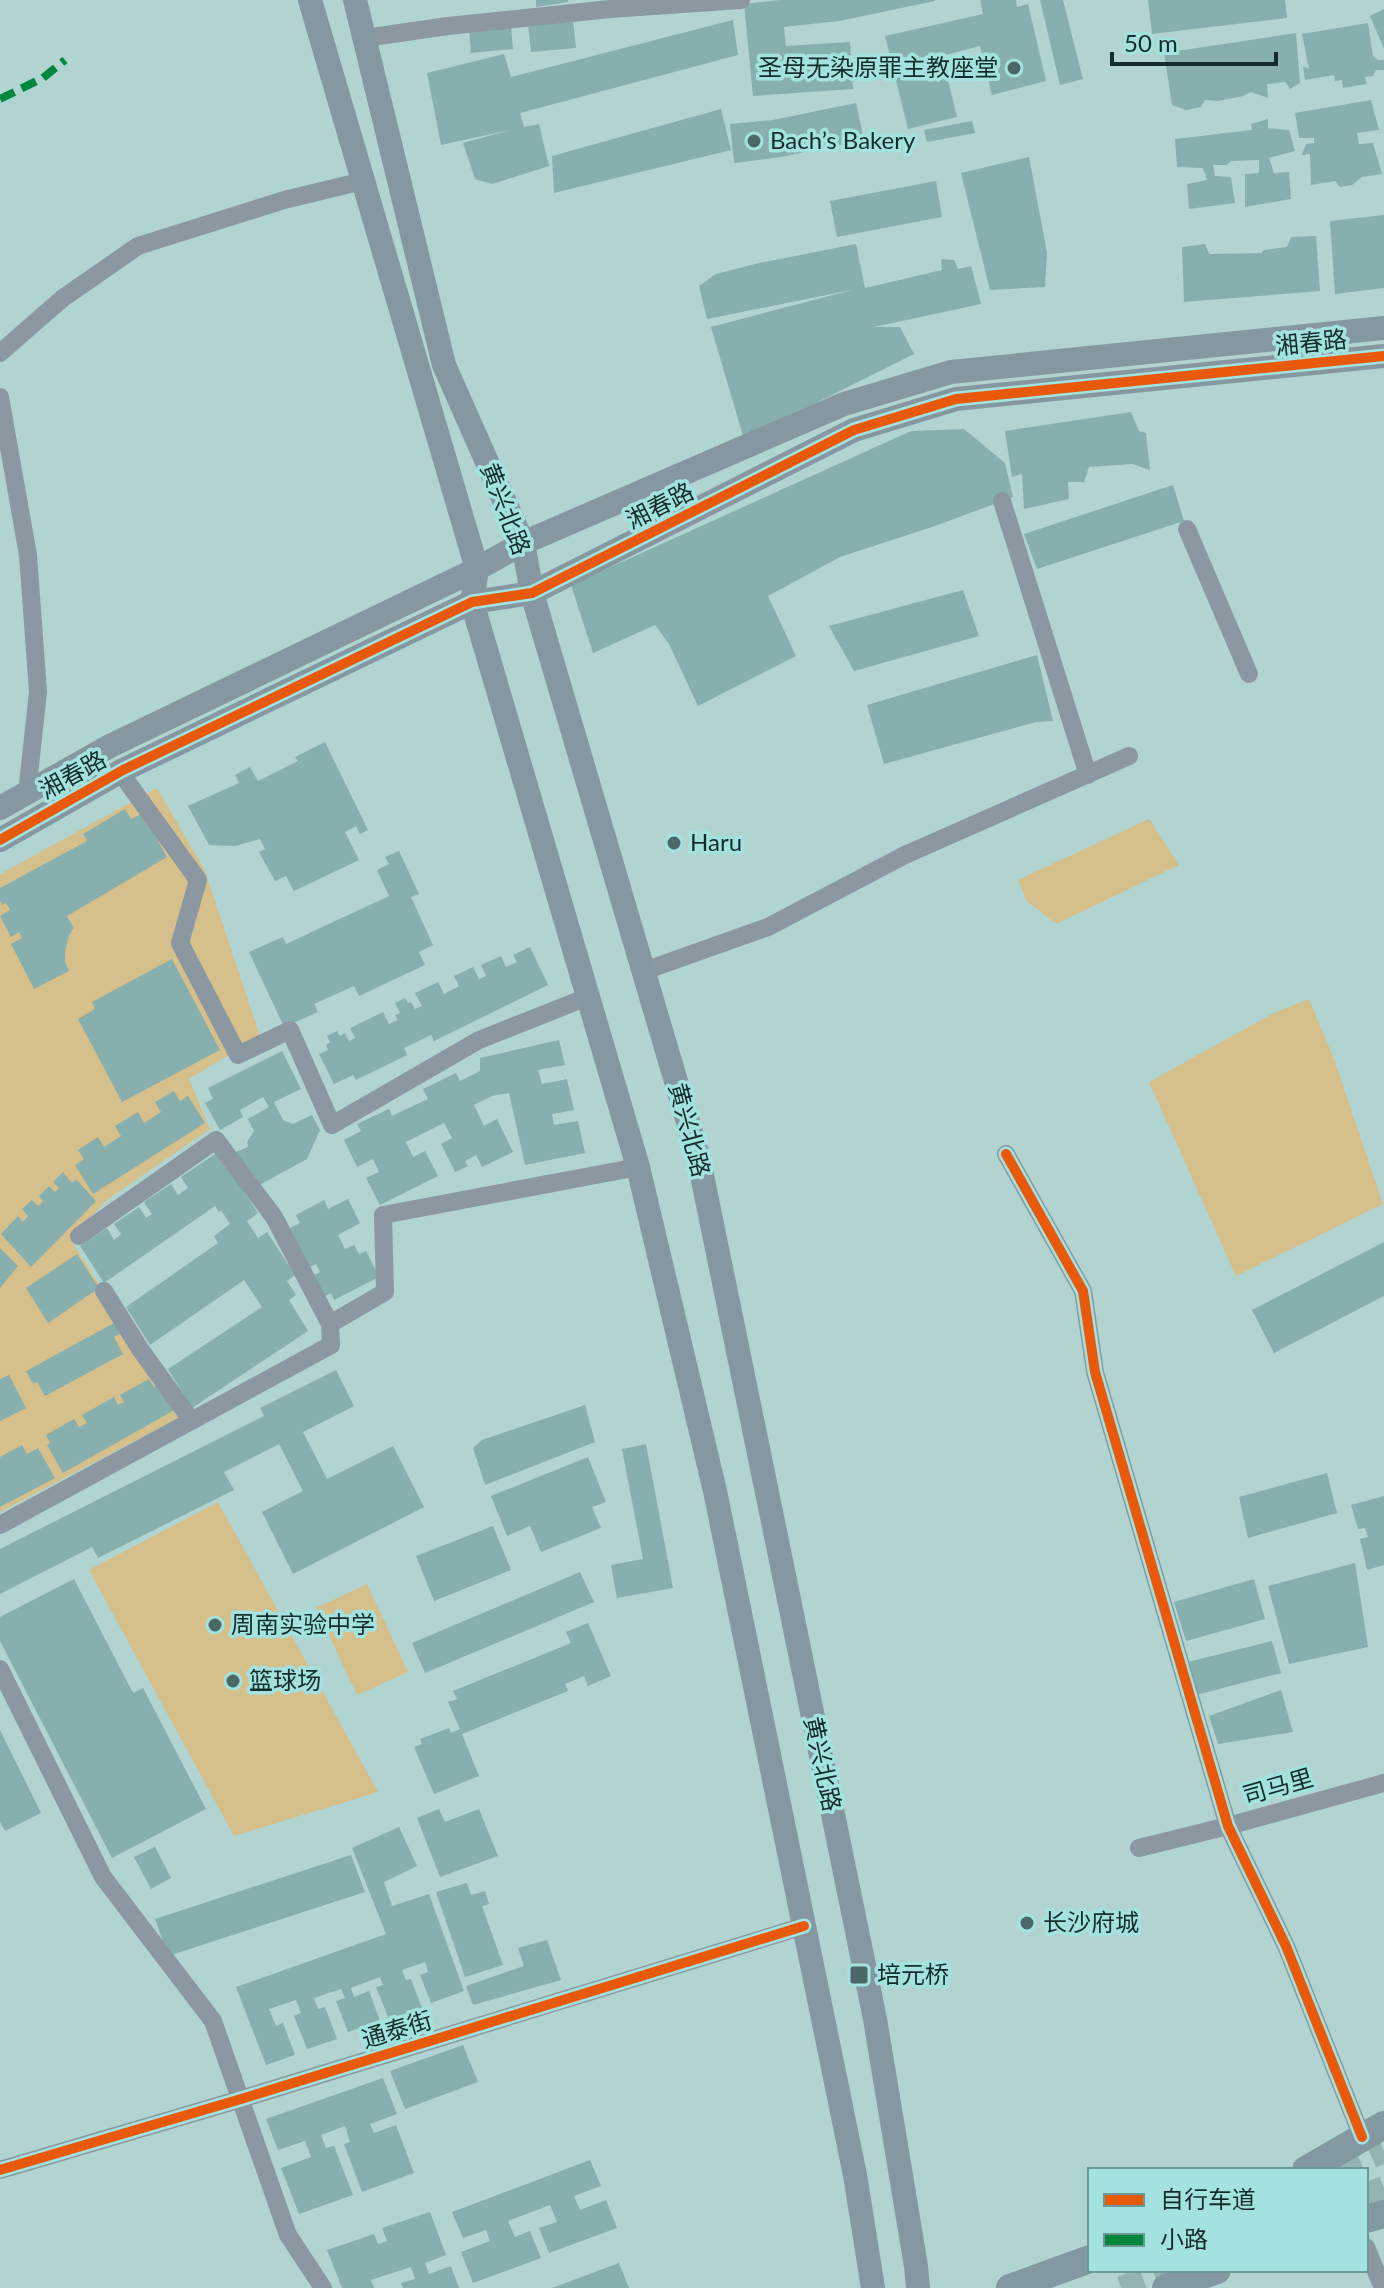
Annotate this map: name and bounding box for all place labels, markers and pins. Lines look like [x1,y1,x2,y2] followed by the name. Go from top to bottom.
[758,52,998,81] place label: 圣母无染原罪主教座堂
[1005,59,1023,77] marker: 圣母无染原罪主教座堂
[770,125,916,154] place label: Bach’s Bakery
[745,132,763,150] marker: Bach’s Bakery
[690,827,742,856] place label: Haru
[665,834,683,852] marker: Haru
[231,1609,375,1638] place label: 周南实验中学
[206,1616,224,1634] marker: 周南实验中学
[249,1665,321,1694] place label: 篮球场
[224,1672,242,1690] marker: 篮球场
[1043,1907,1139,1936] place label: 长沙府城
[1018,1914,1036,1932] marker: 长沙府城
[877,1959,949,1988] place label: 培元桥
[848,1964,870,1986] marker: 培元桥

